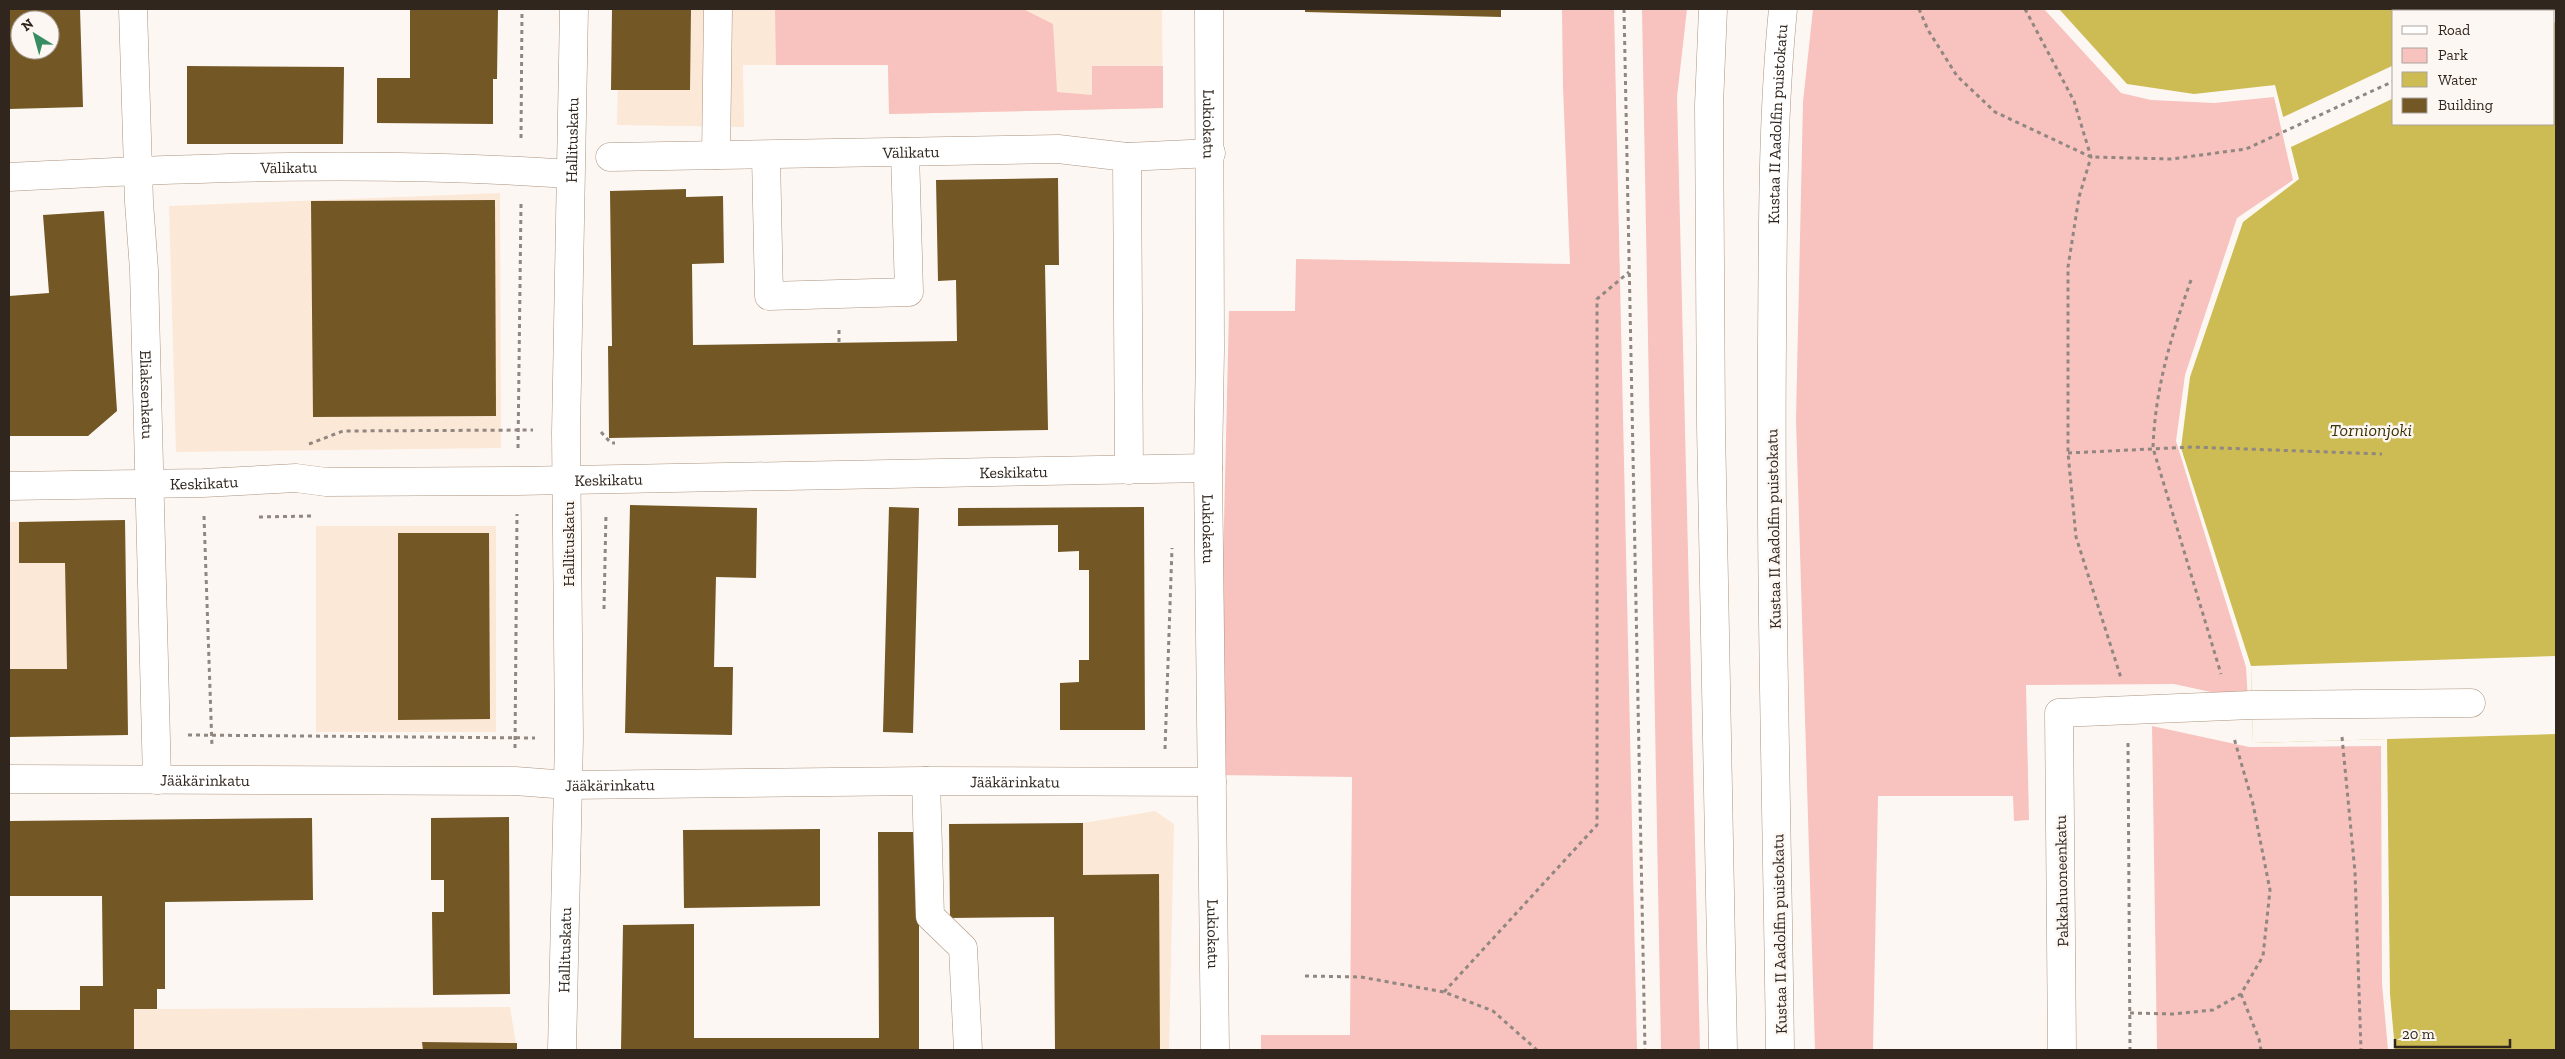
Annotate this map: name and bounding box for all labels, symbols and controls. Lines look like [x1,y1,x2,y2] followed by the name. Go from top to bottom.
[10,10,60,60] north arrow
[2392,10,2555,125] legend
[18,15,37,35] text: N
[2438,21,2471,39] text: Road
[1764,23,1792,224] street label: Kustaa II Aadolfin puistokatu
[2438,46,2468,64] text: Park
[2438,71,2478,89] text: Water
[1199,89,1218,159] street label: Lukiokatu
[2438,96,2493,114] text: Building
[562,97,582,183] street label: Hallituskatu
[881,142,940,162] street label: Välikatu
[259,158,317,177] street label: Välikatu
[136,350,157,439] street label: Eliaksenkatu
[2330,419,2412,441] water label: Tornionjoki
[1762,429,1785,629] street label: Kustaa II Aadolfin puistokatu
[979,462,1048,482] street label: Keskikatu
[574,470,643,490] street label: Keskikatu
[170,472,239,494] street label: Keskikatu
[1198,494,1218,564] street label: Lukiokatu
[559,501,578,587] street label: Hallituskatu
[160,771,250,790] street label: Jääkärinkatu
[970,772,1060,791] street label: Jääkärinkatu
[565,775,655,795] street label: Jääkärinkatu
[2051,815,2072,947] street label: Pakkahuoneenkatu
[1768,834,1791,1034] street label: Kustaa II Aadolfin puistokatu
[1203,899,1223,969] street label: Lukiokatu
[554,907,575,993] street label: Hallituskatu
[2395,1016,2510,1048] scale bar
[2402,1025,2435,1043] text: 20 m

